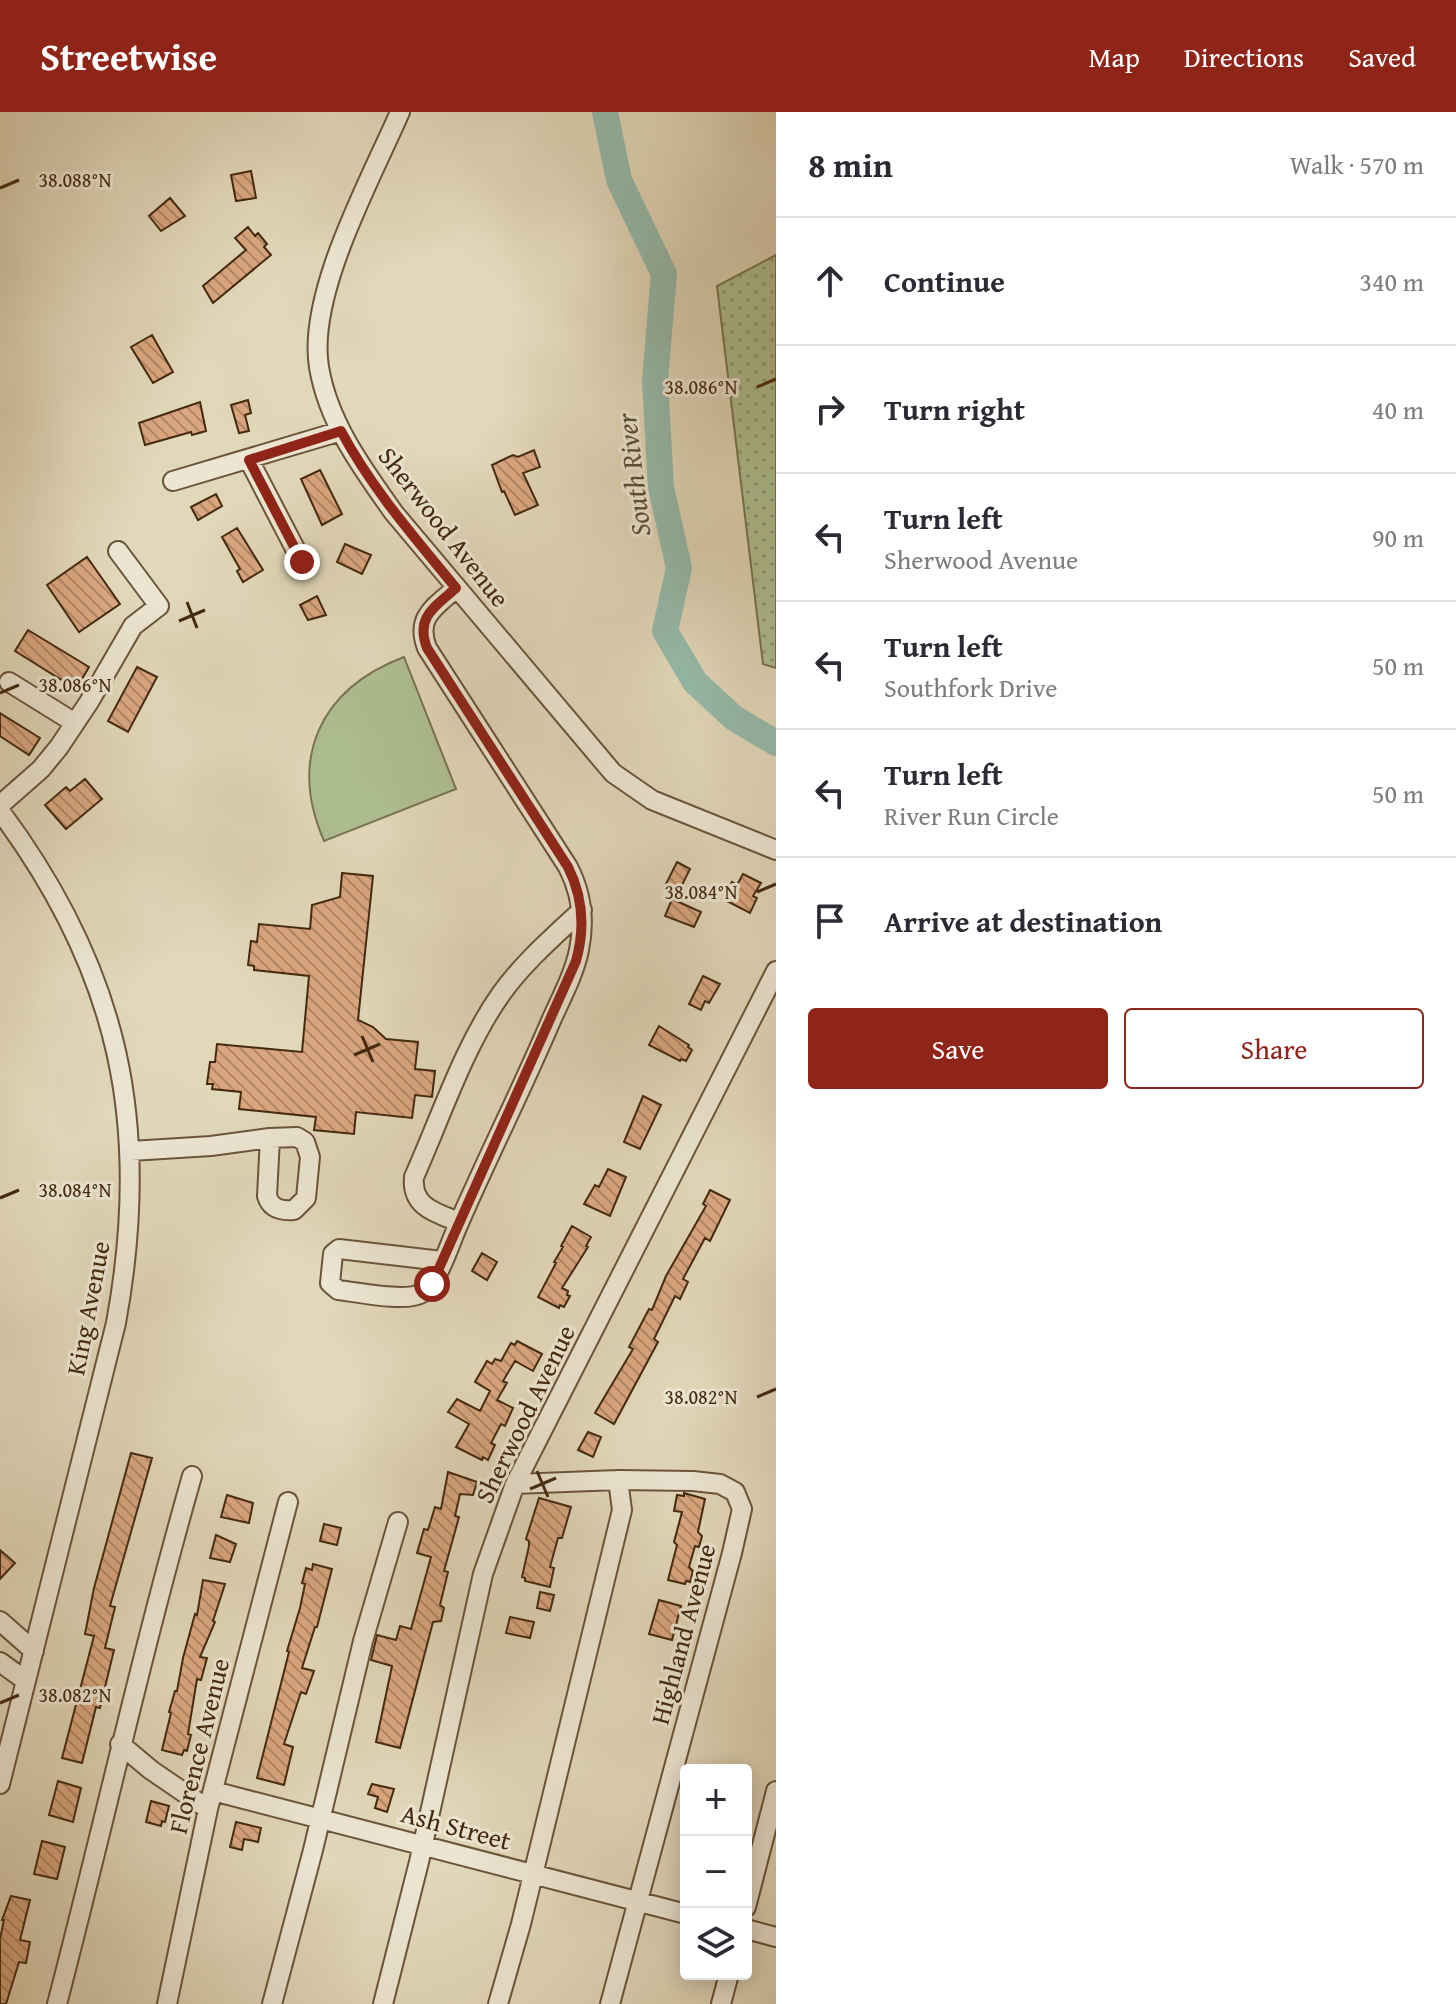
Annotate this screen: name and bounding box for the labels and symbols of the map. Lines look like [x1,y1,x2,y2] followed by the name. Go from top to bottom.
[38,165,112,194] text: 38.088°N
[664,372,738,401] text: 38.086°N
[604,409,660,539] water label: South River
[369,438,520,615] street label: Sherwood Avenue
[284,544,320,580] route end
[38,670,112,699] text: 38.086°N
[664,877,738,906] text: 38.084°N
[38,1175,112,1204] text: 38.084°N
[55,1238,120,1378] street label: King Avenue
[414,1266,450,1302] route start
[464,1318,585,1510] street label: Sherwood Avenue
[664,1382,738,1411] text: 38.082°N
[640,1539,725,1729] street label: Highland Avenue
[158,1654,239,1838] street label: Florence Avenue
[38,1680,112,1709] text: 38.082°N
[397,1793,515,1860] street label: Ash Street

